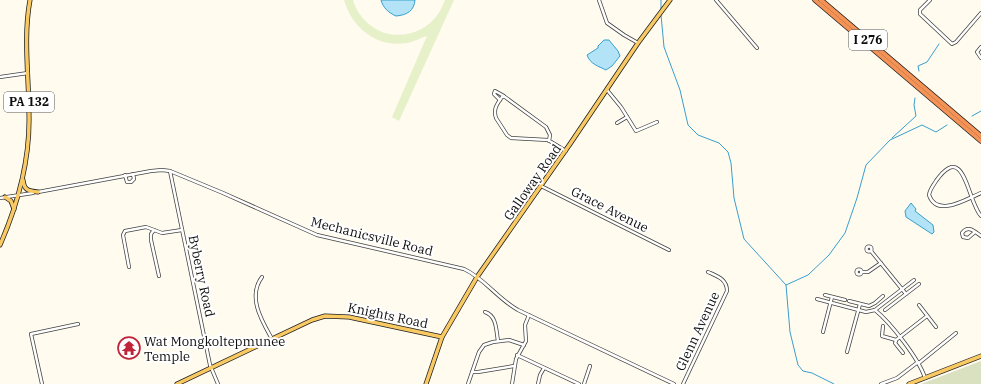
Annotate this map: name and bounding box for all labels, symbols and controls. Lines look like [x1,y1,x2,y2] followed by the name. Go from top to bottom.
[849,30,887,50] road number: I 276
[4,92,54,112] road number: PA 132
[500,141,565,224] street label: Galloway Road
[568,183,651,236] street label: Grace Avenue
[309,213,435,260] street label: Mechanicsville Road
[185,234,219,319] street label: Byberry Road
[672,289,723,374] street label: Glenn Avenue
[346,299,430,332] street label: Knights Road
[144,333,285,365] place label: Wat Mongkoltepmunee Temple
[116,335,142,361] temple icon: Wat Mongkoltepmunee Temple

